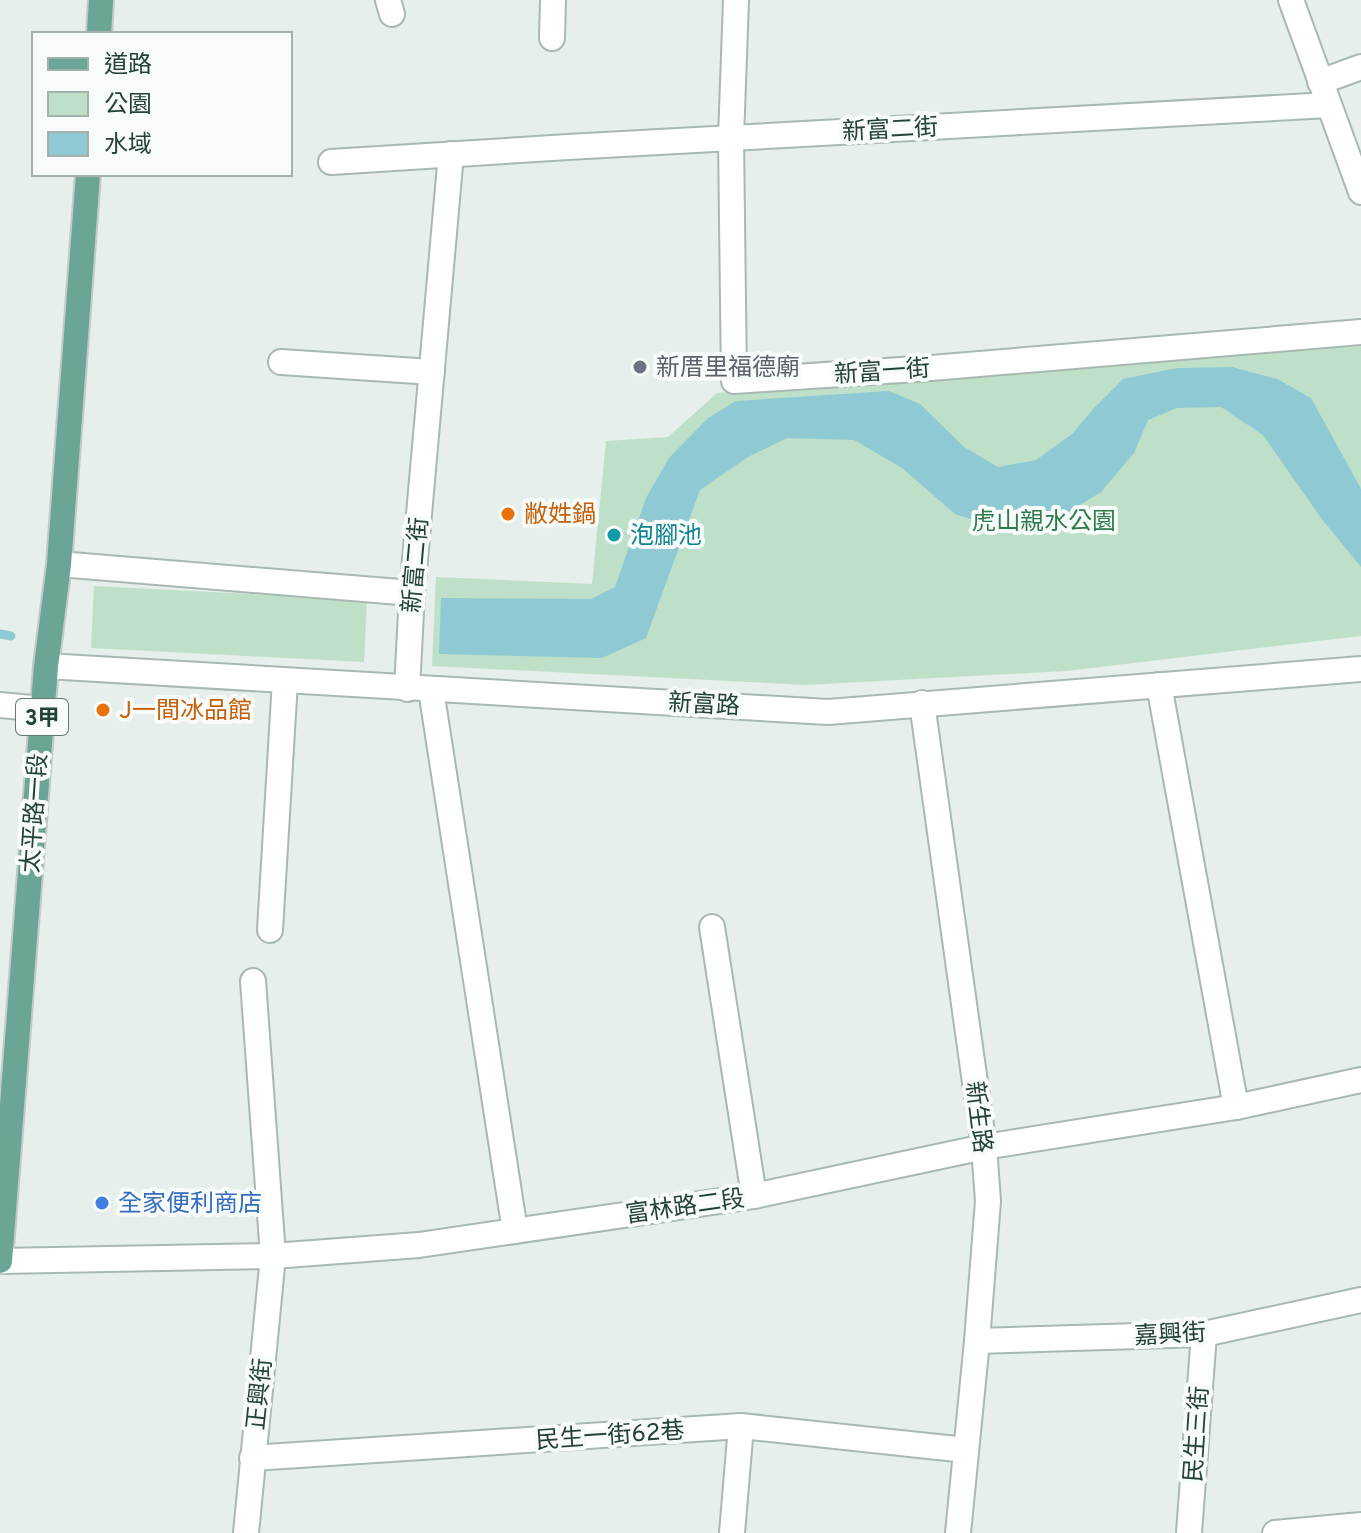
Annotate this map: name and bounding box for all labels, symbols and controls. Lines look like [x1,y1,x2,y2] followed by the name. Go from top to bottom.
[32,32,292,176] legend
[104,51,152,81] text: 道路
[104,91,152,121] text: 公園
[841,114,939,148] street label: 新富二街
[104,131,152,161] text: 水域
[656,354,800,384] place label: 新厝里福德廟
[833,355,931,391] street label: 新富一街
[631,358,649,376] marker: 新厝里福德廟
[524,501,596,531] place label: 敝姓鍋
[499,505,517,523] marker: 敝姓鍋
[972,508,1116,538] park label: 虎山親水公園
[398,516,436,614] street label: 新富二街
[630,522,702,552] place label: 泡腳池
[605,526,623,544] marker: 泡腳池
[667,689,741,723] street label: 新富路
[119,697,252,727] place label: J一間冰品館
[16,699,68,735] road number: 3甲
[94,701,112,719] marker: J一間冰品館
[17,752,55,874] street label: 太平路一段
[958,1080,996,1155] street label: 新生路
[624,1185,747,1231] street label: 富林路二段
[118,1190,262,1220] place label: 全家便利商店
[93,1194,111,1212] marker: 全家便利商店
[1133,1319,1207,1353] street label: 嘉興街
[242,1357,280,1432] street label: 正興街
[1180,1385,1216,1483] street label: 民生三街
[535,1417,686,1457] street label: 民生一街62巷

